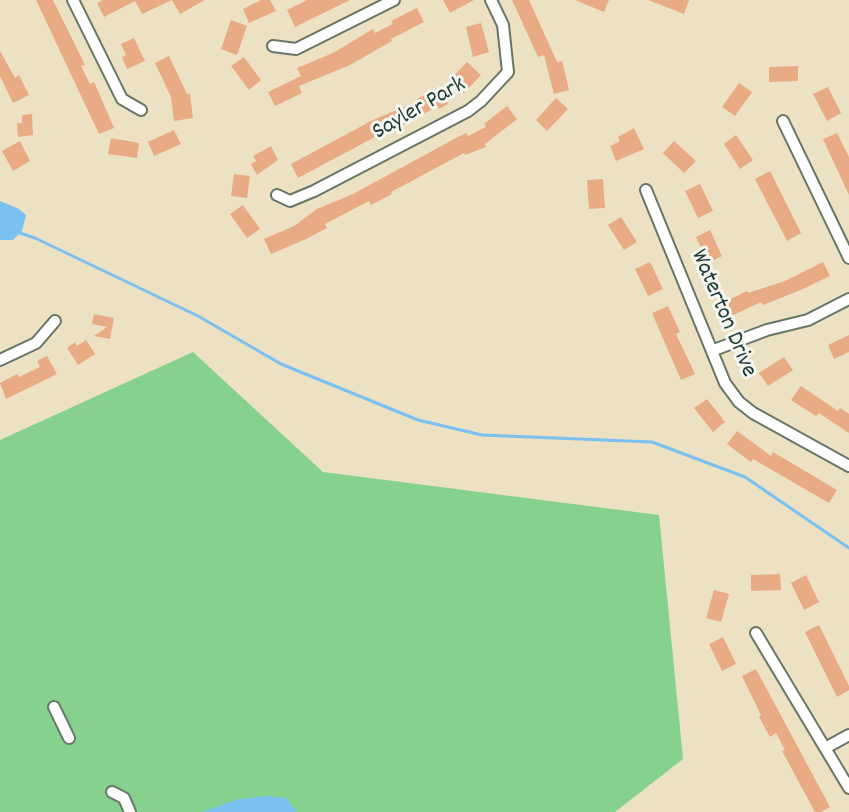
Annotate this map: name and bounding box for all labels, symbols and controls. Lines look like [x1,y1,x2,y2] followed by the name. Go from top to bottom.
[368,72,472,148] street label: Sayler Park
[682,246,762,382] street label: Waterton Drive

